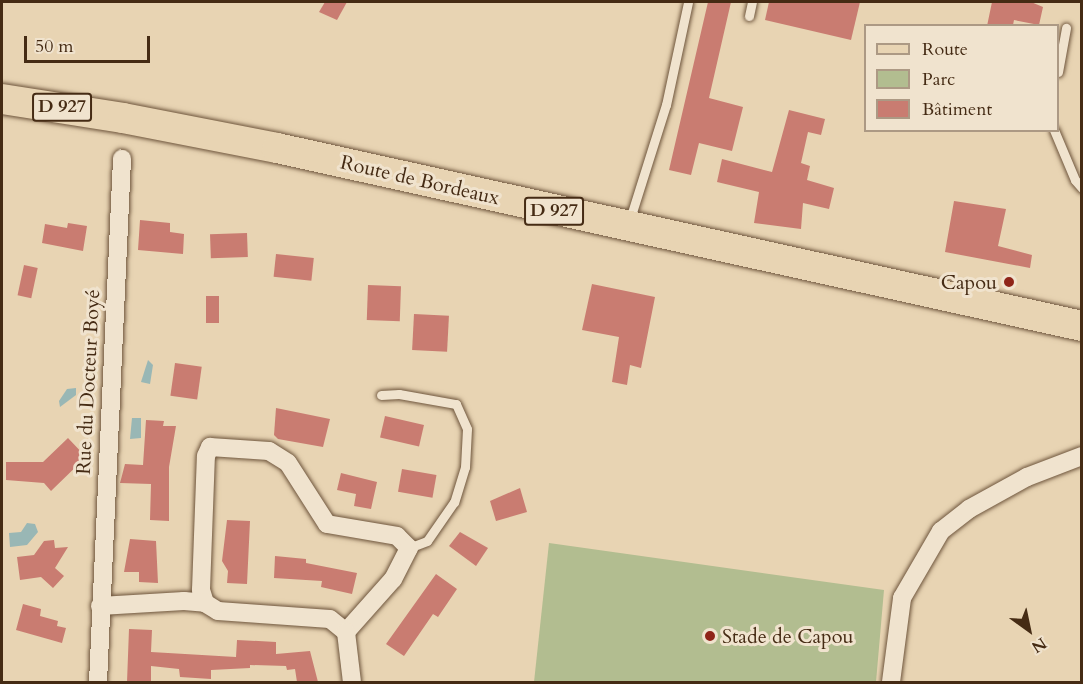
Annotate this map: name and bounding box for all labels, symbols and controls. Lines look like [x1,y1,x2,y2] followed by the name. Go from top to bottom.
[27,24,153,62] scale bar
[864,24,1059,132] legend
[35,34,74,59] text: 50 m
[922,37,968,62] text: Route
[922,67,955,92] text: Parc
[32,92,92,122] road number: D 927
[922,97,992,122] text: Bâtiment
[338,150,502,210] street label: Route de Bordeaux
[524,196,584,226] road number: D 927
[941,270,997,294] place label: Capou
[1002,275,1016,289] marker: Capou
[71,289,105,475] street label: Rue du Docteur Boyé
[999,600,1059,660] north arrow
[722,624,854,648] place label: Stade de Capou
[703,629,717,643] marker: Stade de Capou
[1027,632,1051,658] text: N

